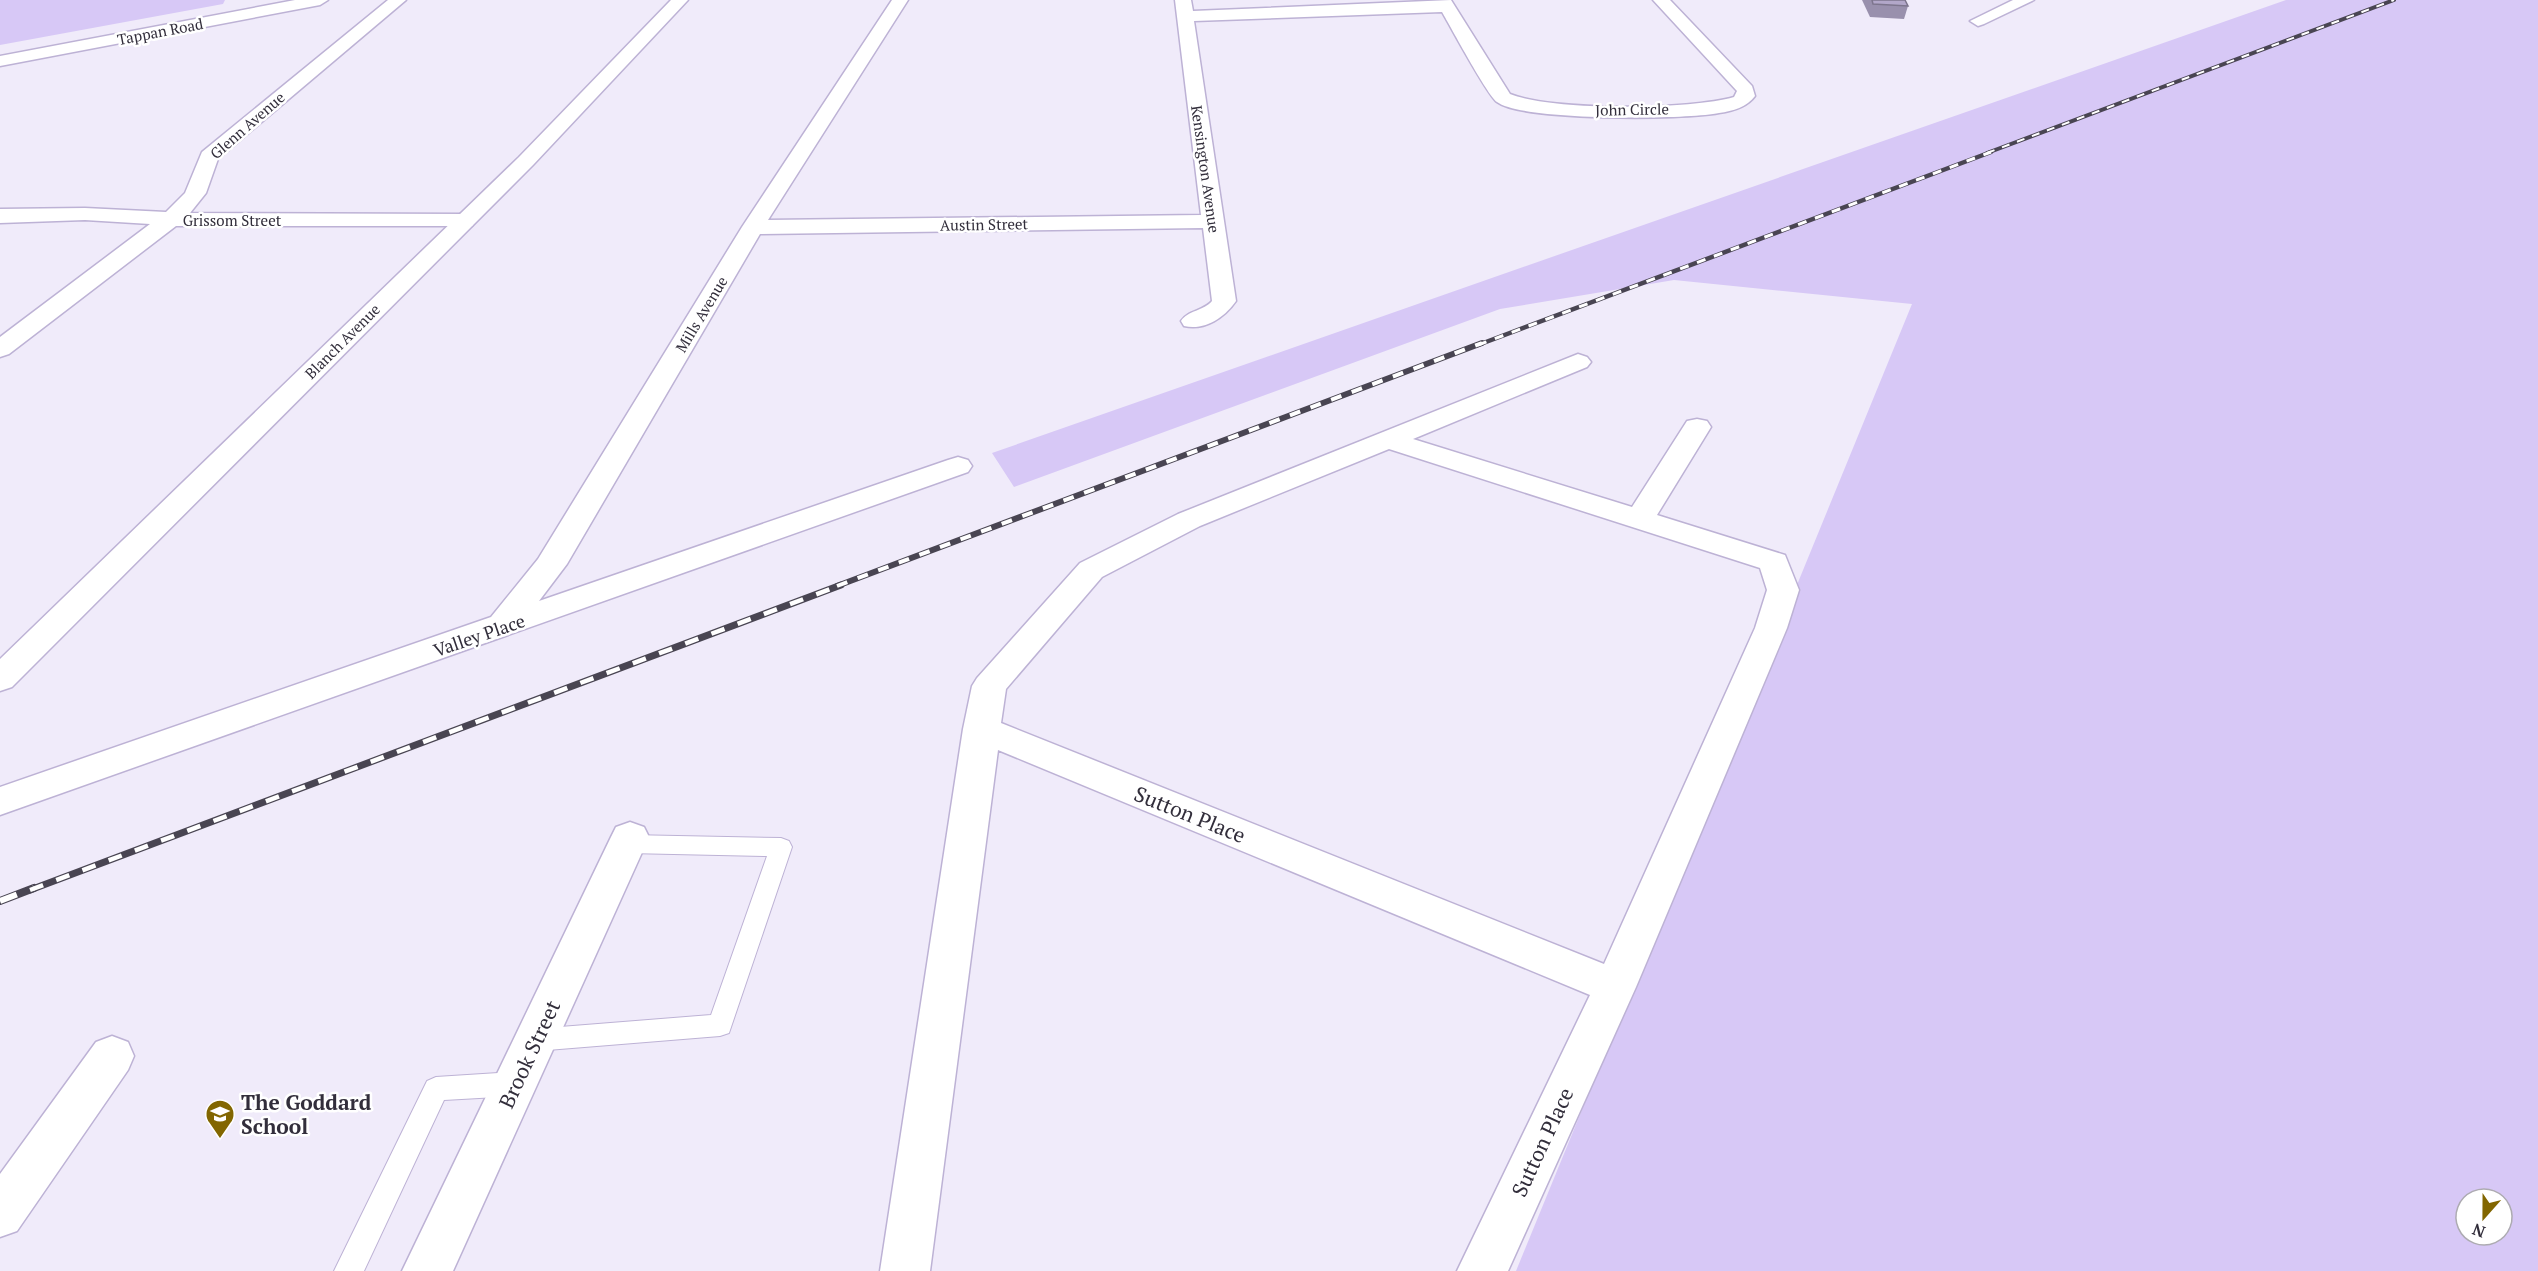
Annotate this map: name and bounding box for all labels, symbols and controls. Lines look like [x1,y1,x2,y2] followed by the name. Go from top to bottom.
[115,13,205,49] street label: Tappan Road
[205,87,289,163] street label: Glenn Avenue
[1595,98,1669,120] street label: John Circle
[1187,104,1225,234] street label: Kensington Avenue
[183,210,282,230] street label: Grissom Street
[940,213,1029,235] street label: Austin Street
[670,272,732,356] street label: Mills Avenue
[300,299,384,383] street label: Blanch Avenue
[430,608,528,662] street label: Valley Place
[1130,779,1250,849] street label: Sutton Place
[492,995,566,1113] street label: Brook Street
[1504,1083,1580,1201] street label: Sutton Place
[241,1088,372,1140] place label: The Goddard School
[204,1098,236,1140] school or university icon: The Goddard School
[2454,1187,2514,1247] north arrow
[2469,1219,2488,1243] text: N

